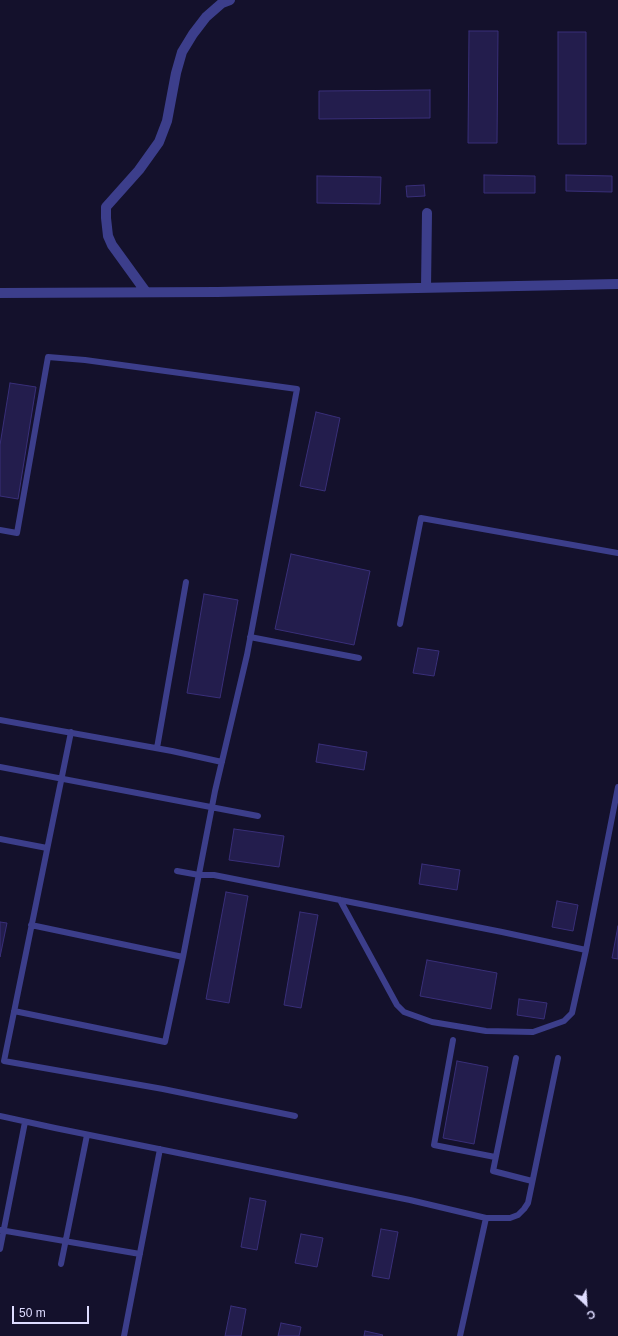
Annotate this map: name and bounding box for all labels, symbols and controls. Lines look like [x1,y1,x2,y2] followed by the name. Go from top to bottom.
[566,1284,606,1324] north arrow
[14,1298,91,1324] scale bar
[19,1306,46,1320] text: 50 m
[585,1308,597,1322] text: С

